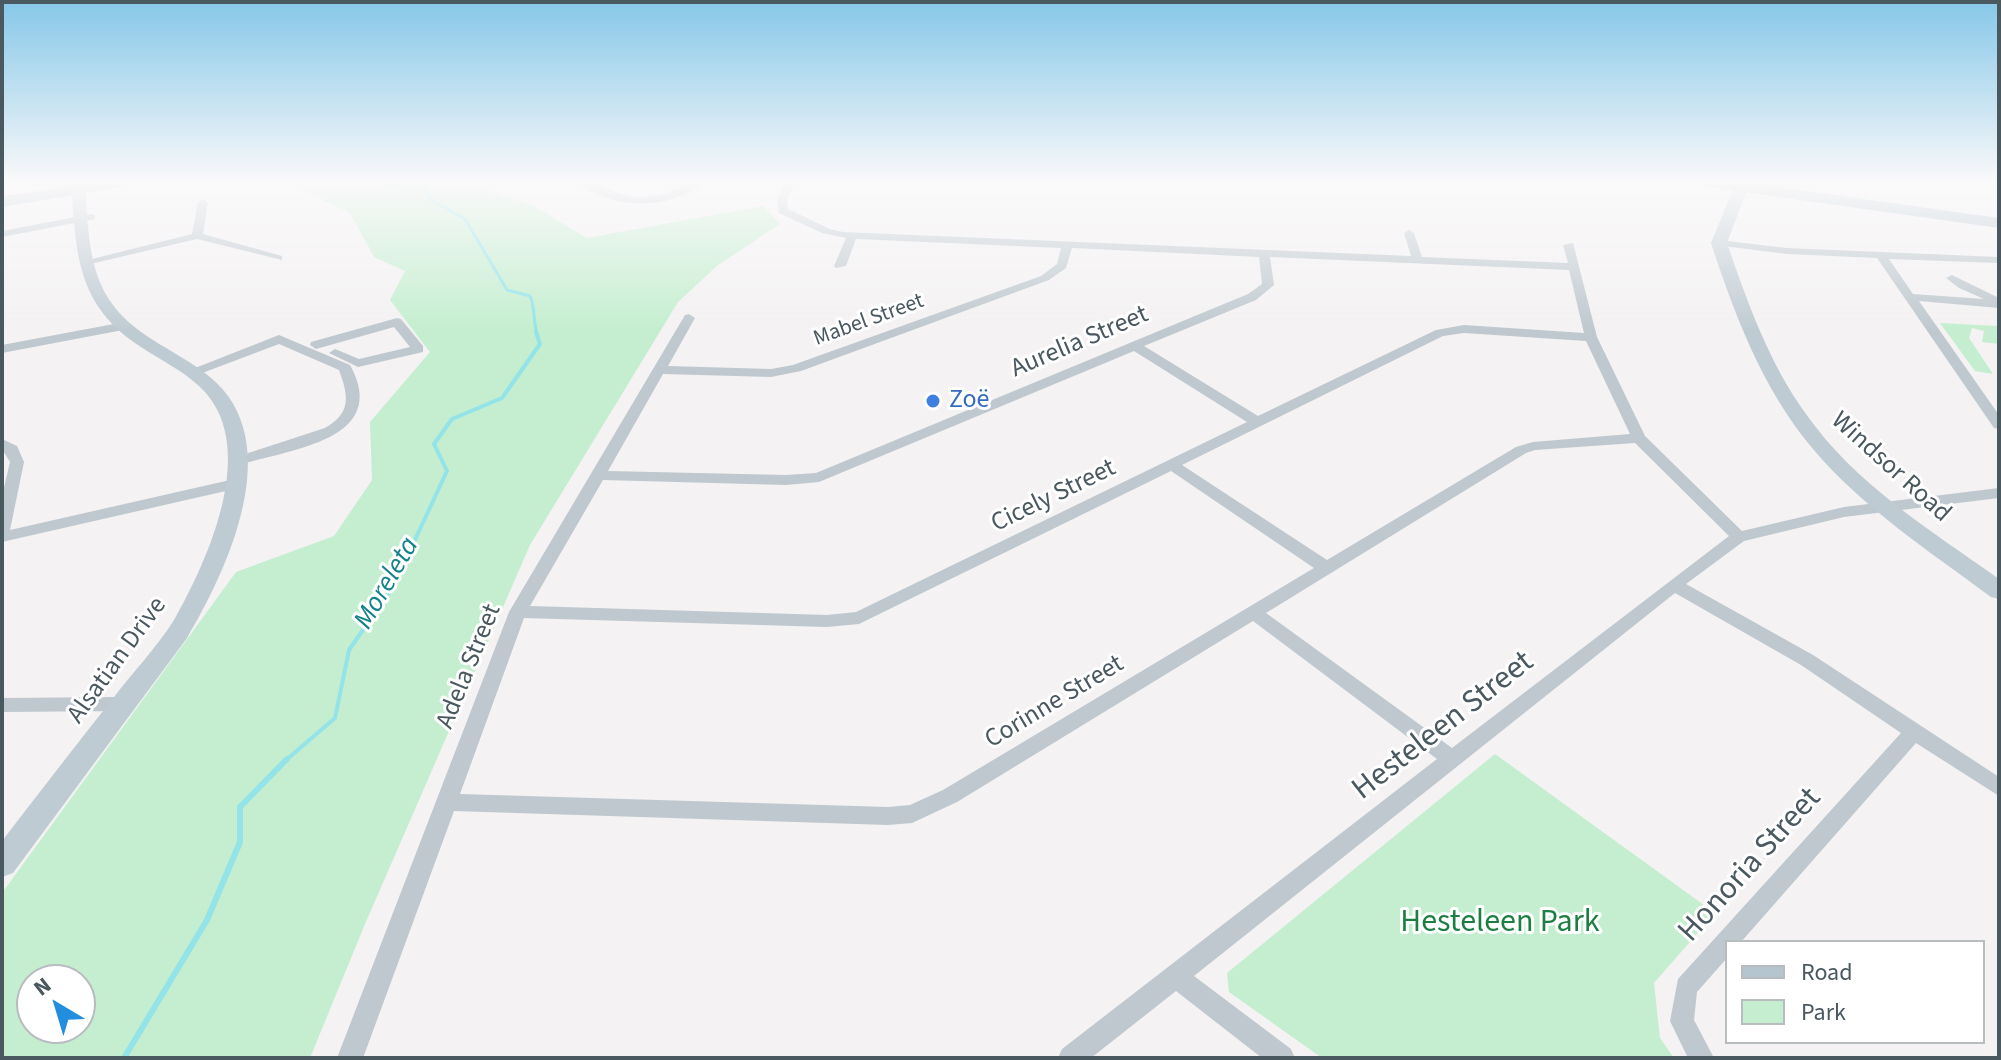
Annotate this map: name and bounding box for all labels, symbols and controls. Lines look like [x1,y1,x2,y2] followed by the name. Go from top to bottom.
[810,289,928,353] street label: Mabel Street
[1007,300,1153,386] street label: Aurelia Street
[949,385,989,417] place label: Zoë
[924,392,942,410] marker: Zoë
[1824,406,1956,530] street label: Windsor Road
[987,453,1121,541] street label: Cicely Street
[348,532,428,636] water label: Moreleta
[62,592,174,730] street label: Alsatian Drive
[431,600,509,734] street label: Adela Street
[1346,644,1542,810] street label: Hesteleen Street
[980,649,1130,757] street label: Corinne Street
[1672,781,1830,951] street label: Honoria Street
[1400,905,1600,943] park label: Hesteleen Park
[1725,940,1985,1044] legend
[1801,955,1853,990] text: Road
[16,964,96,1044] north arrow
[27,970,58,1004] text: N
[1801,995,1846,1030] text: Park

